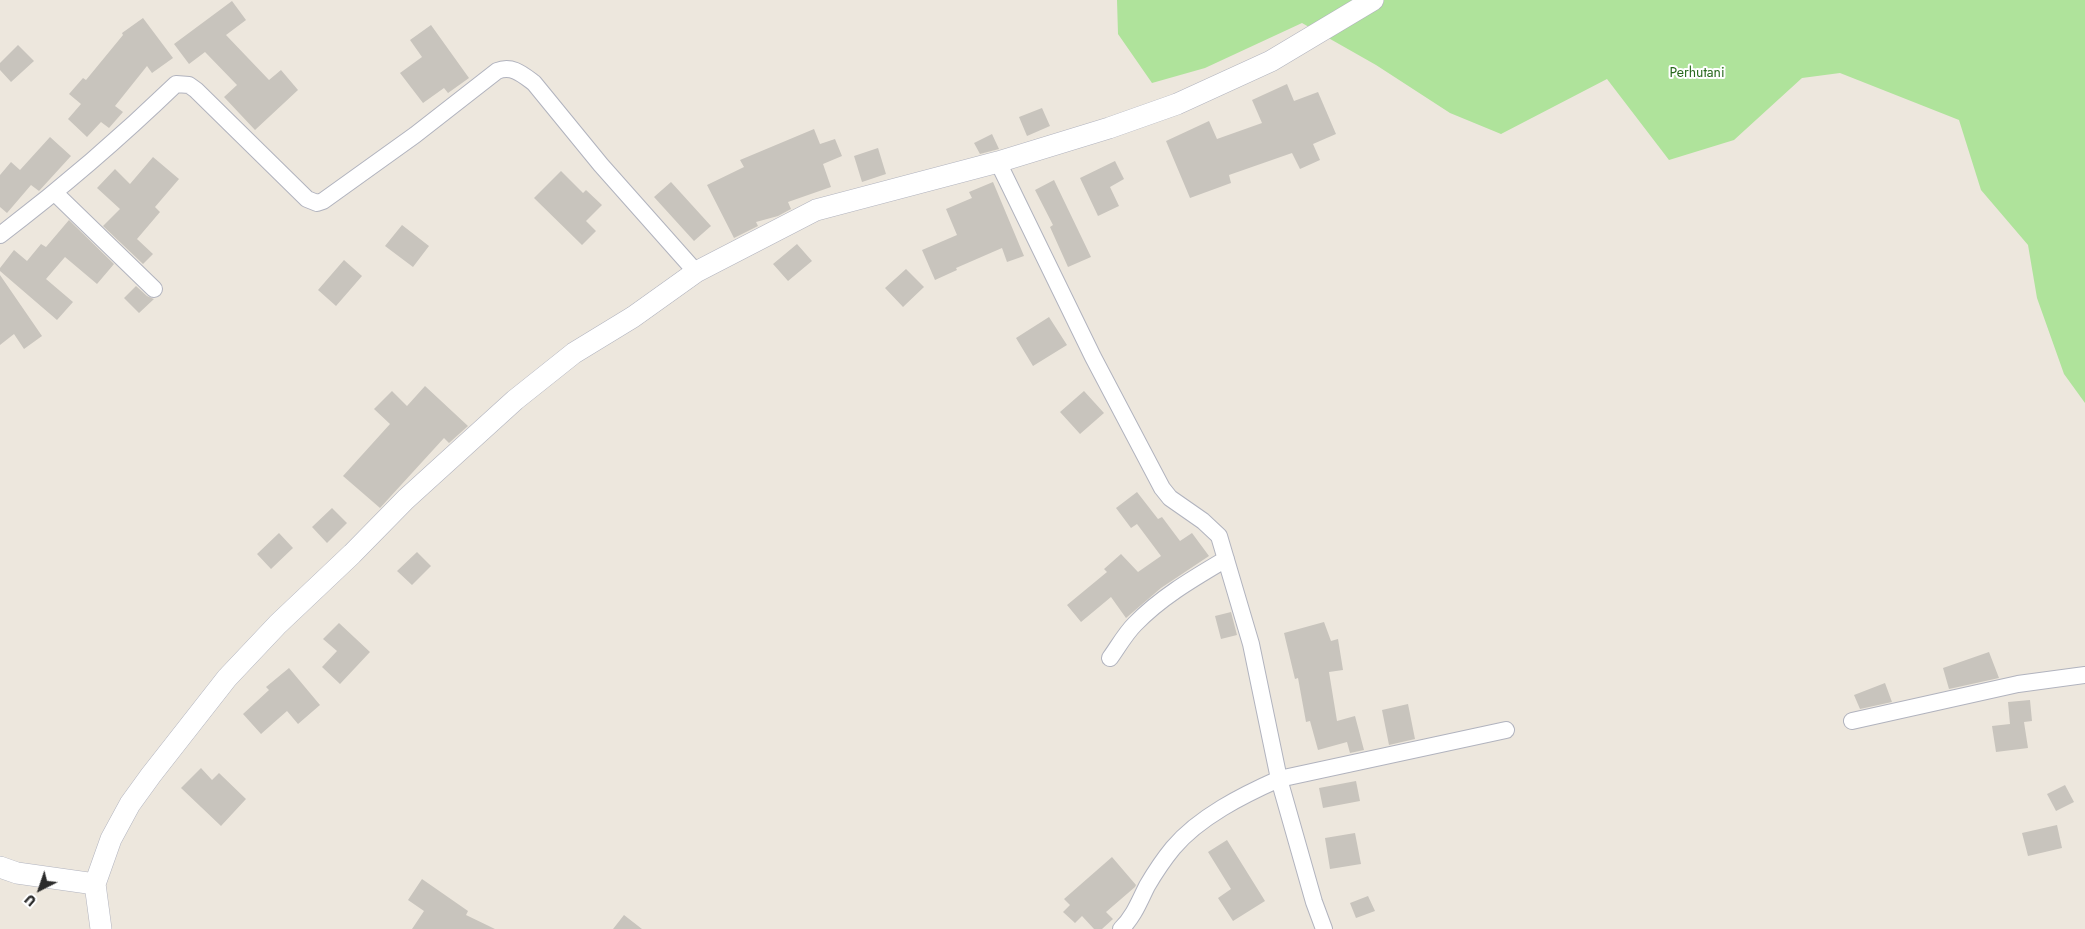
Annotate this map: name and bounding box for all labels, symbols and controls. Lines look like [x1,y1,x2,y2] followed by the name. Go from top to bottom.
[1669,66,1725,82] park label: Perhutani
[15,864,65,914] north arrow
[20,890,40,911] text: U

